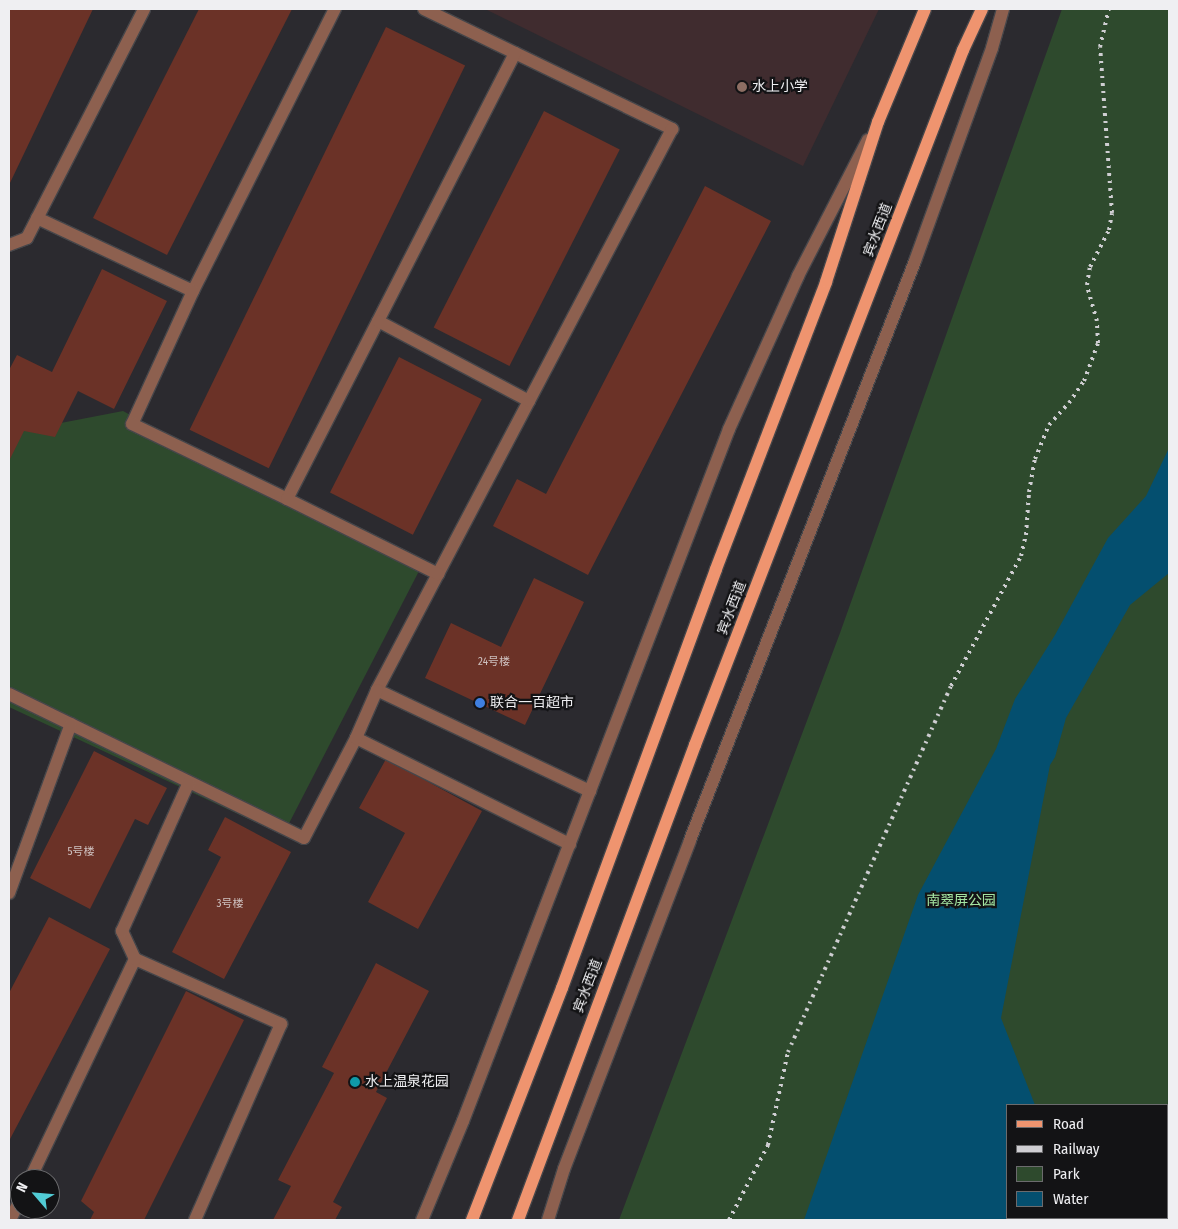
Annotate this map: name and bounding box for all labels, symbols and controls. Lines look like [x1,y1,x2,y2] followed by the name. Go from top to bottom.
[752,79,808,95] place label: 水上小学
[736,81,748,93] marker: 水上小学
[860,201,896,259] street label: 宾水西道
[714,579,750,637] street label: 宾水西道
[478,655,510,669] house number: 24号楼
[490,695,574,711] place label: 联合一百超市
[474,697,486,709] marker: 联合一百超市
[67,845,95,859] house number: 5号楼
[926,893,996,909] park label: 南翠屏公园
[217,897,243,911] house number: 3号楼
[570,957,606,1015] street label: 宾水西道
[365,1074,449,1090] place label: 水上温泉花园
[349,1076,361,1088] marker: 水上温泉花园
[1006,1104,1168,1219] legend
[1053,1115,1084,1133] text: Road
[1053,1140,1100,1158] text: Railway
[1053,1165,1080,1183] text: Park
[10,1169,60,1219] north arrow
[13,1180,32,1195] text: N
[1053,1190,1088,1208] text: Water

